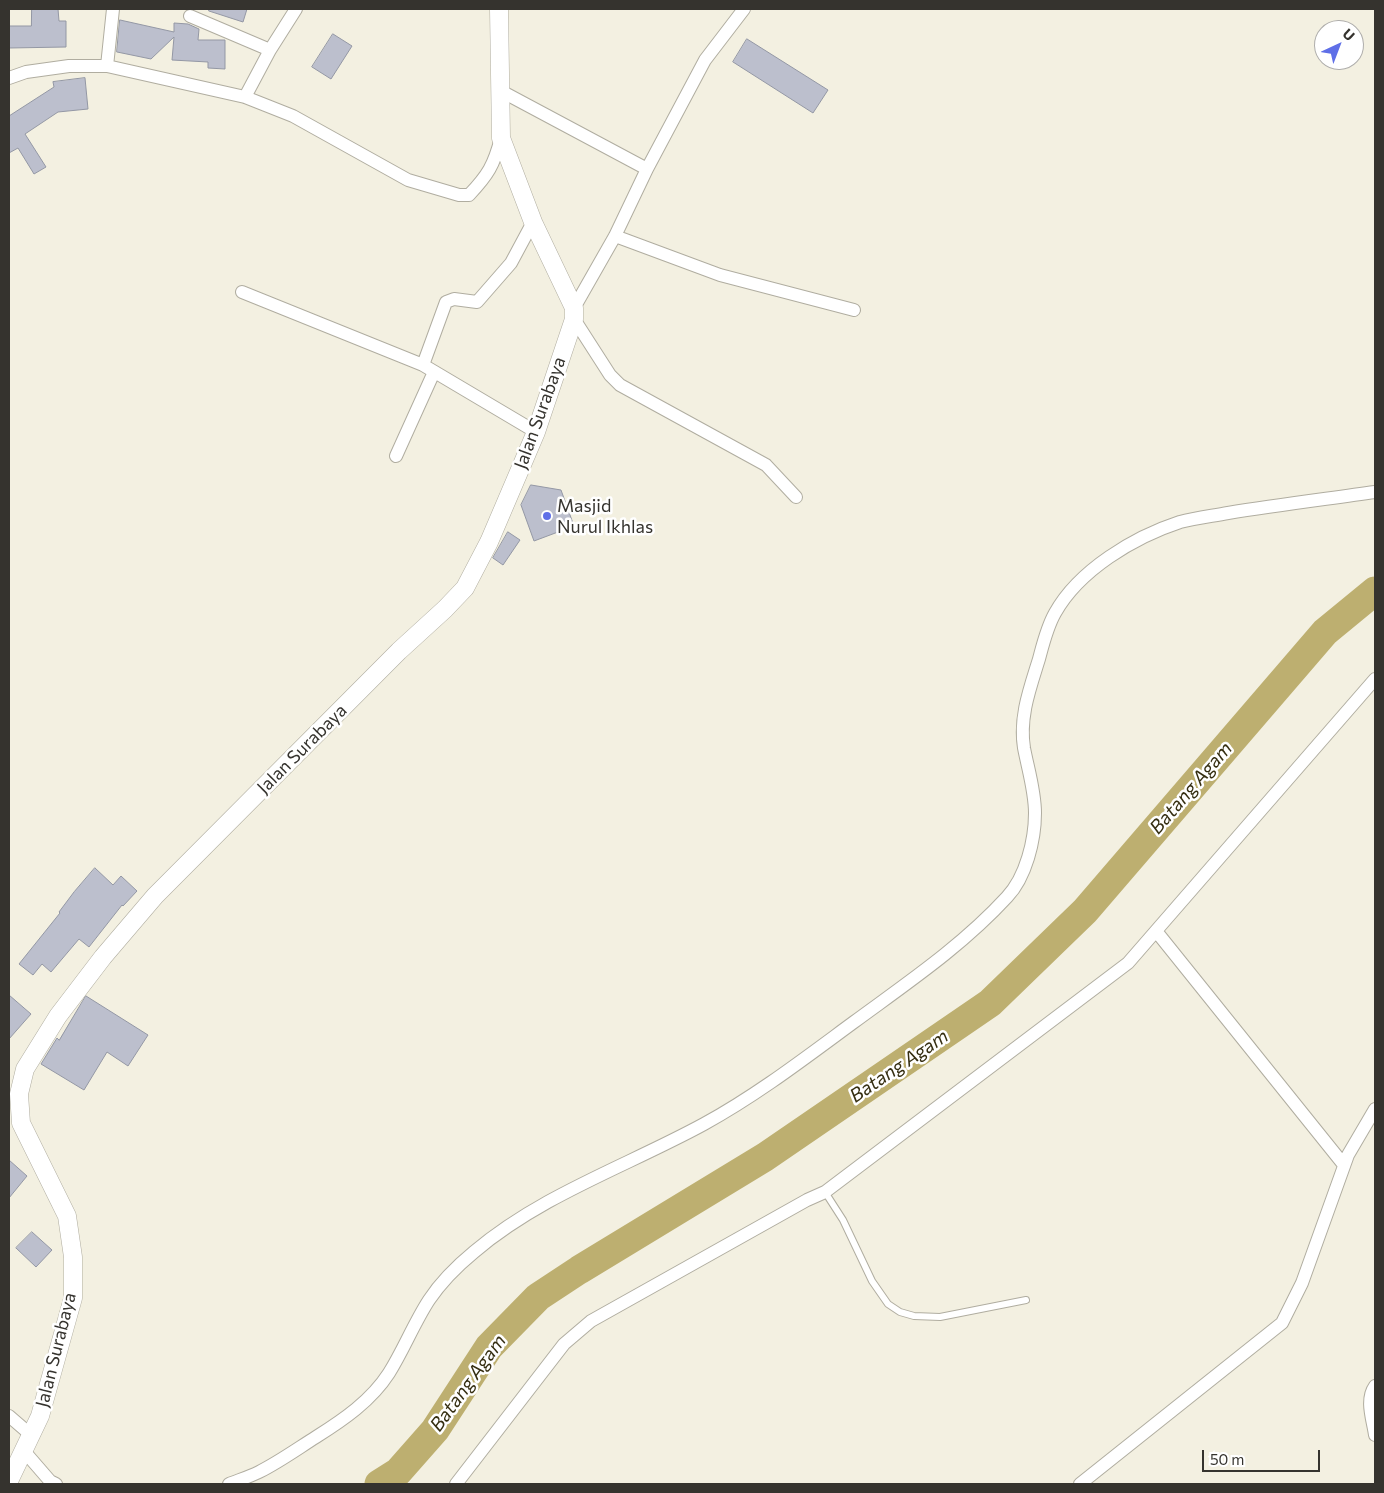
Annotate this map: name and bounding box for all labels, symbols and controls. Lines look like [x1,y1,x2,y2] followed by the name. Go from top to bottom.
[1314,20,1364,70] north arrow
[1339,25,1358,44] text: U
[510,354,570,472] street label: Jalan Surabaya
[557,495,653,538] place label: Masjid Nurul Ikhlas
[541,510,553,522] marker: Masjid Nurul Ikhlas
[253,700,351,798] street label: Jalan Surabaya
[1145,737,1237,839] water label: Batang Agam
[845,1025,953,1107] water label: Batang Agam
[31,1290,81,1410] street label: Jalan Surabaya
[425,1330,511,1436] water label: Batang Agam
[1204,1440,1322,1472] scale bar
[1210,1450,1244,1468] text: 50 m

